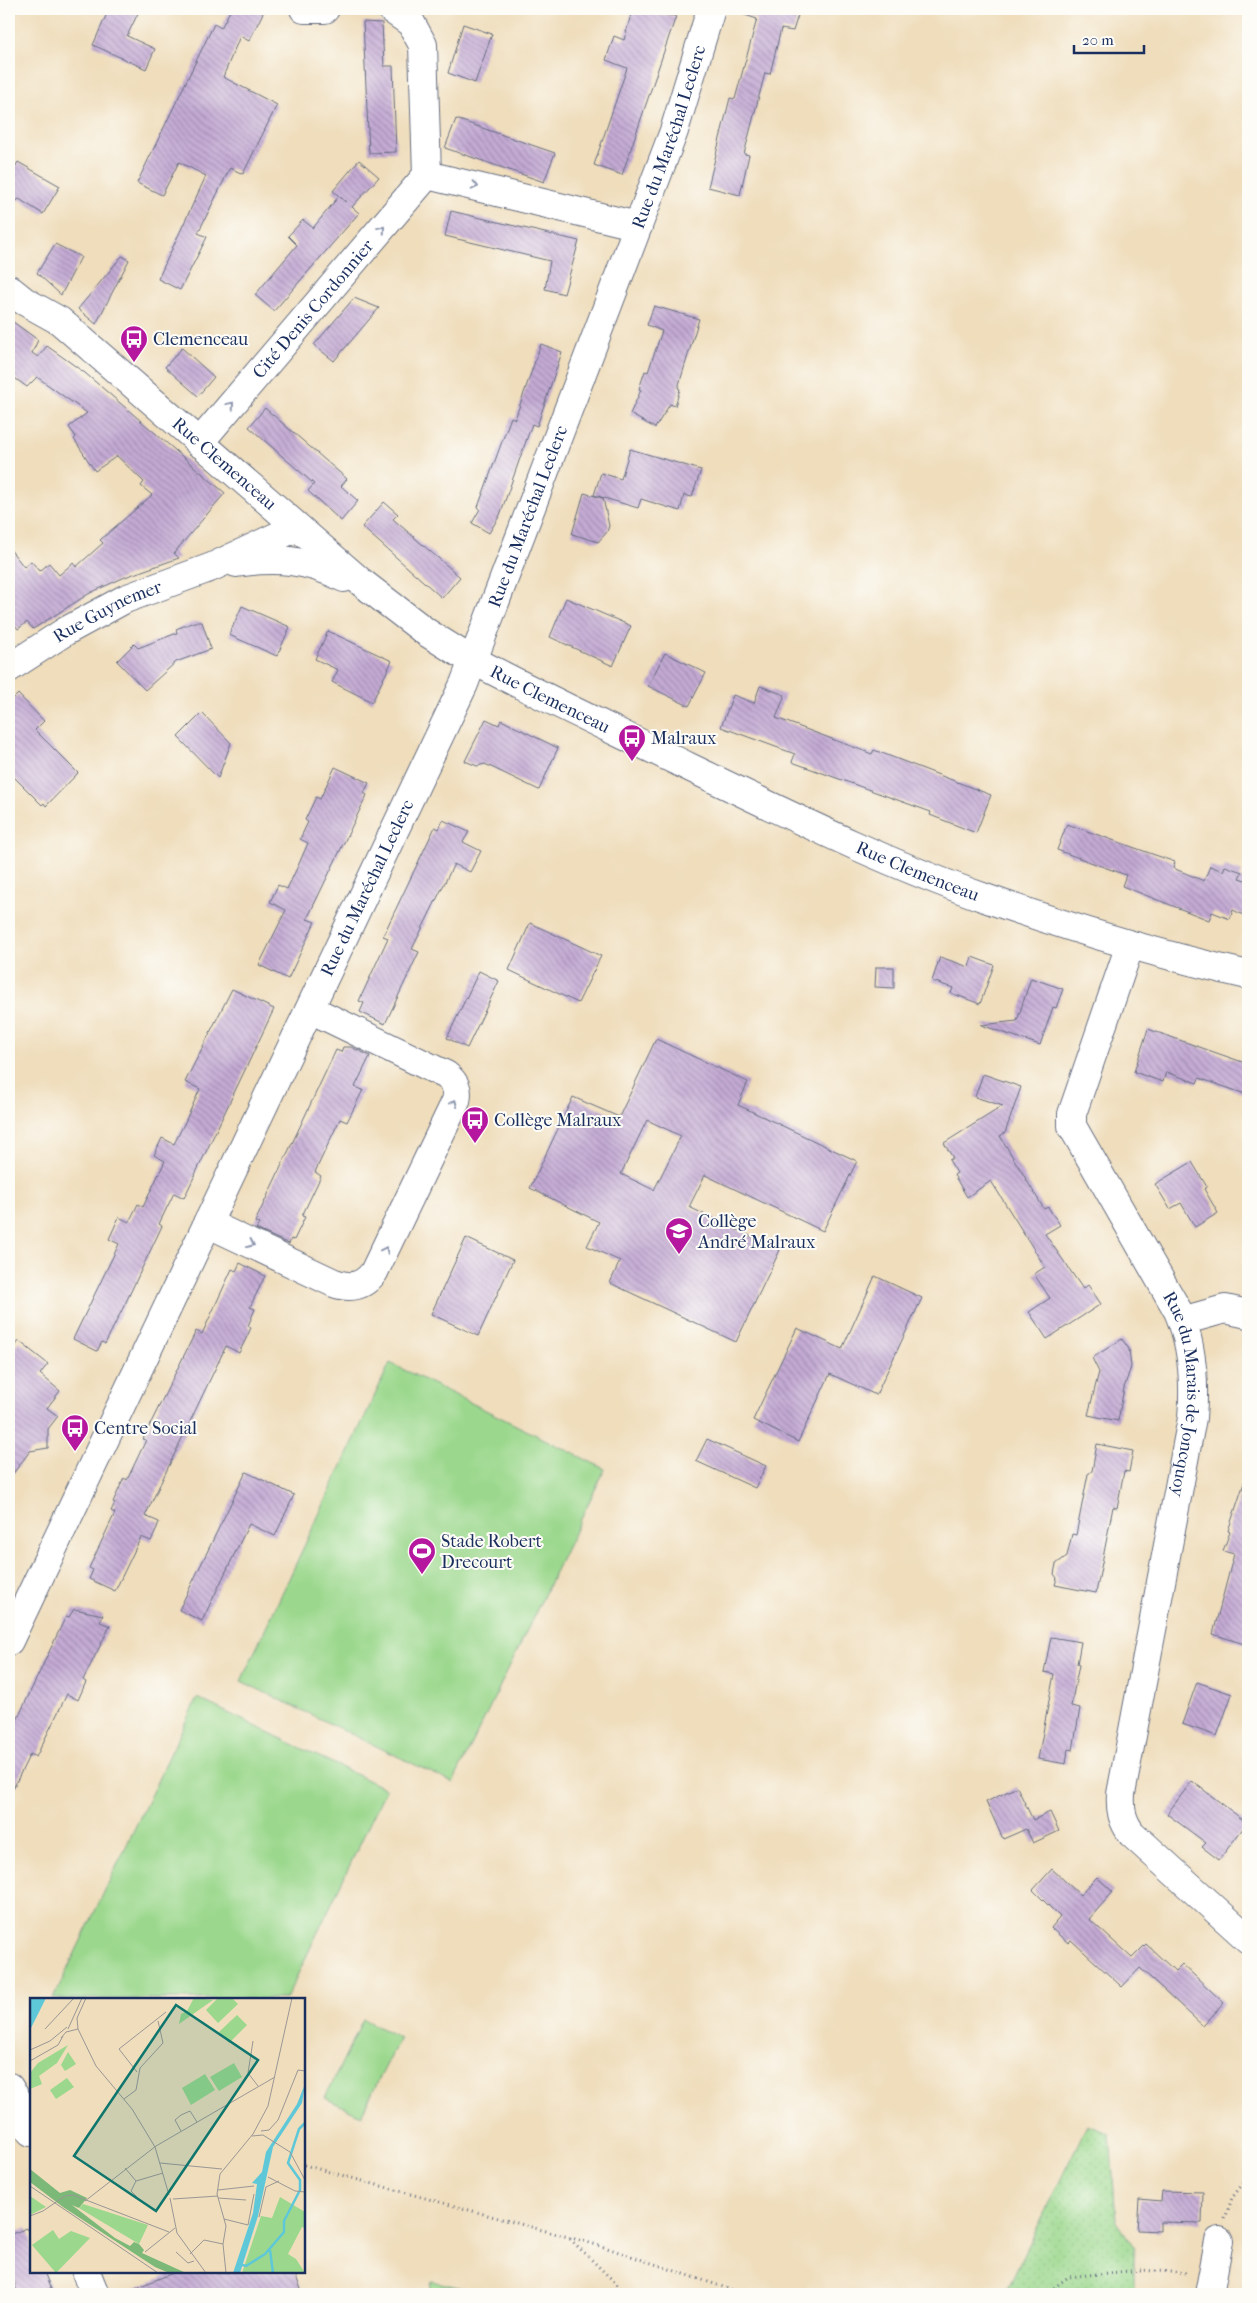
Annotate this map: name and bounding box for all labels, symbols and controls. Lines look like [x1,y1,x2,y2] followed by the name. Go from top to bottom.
[1074,22,1144,54] scale bar
[1082,31,1114,49] text: 20 m
[627,42,710,232] street label: Rue du Maréchal Leclerc
[470,180,479,191] one-way arrow
[376,225,385,234] one-way arrow
[248,235,378,383] street label: Cité Denis Cordonnier
[119,324,149,363] bus stop icon: Clemenceau
[153,329,248,350] place label: Clemenceau
[225,402,234,411] one-way arrow
[168,413,281,514] street label: Rue Clemenceau
[484,422,572,610] street label: Rue du Maréchal Leclerc
[49,576,165,647] street label: Rue Guynemer
[487,661,613,738] street label: Rue Clemenceau
[617,723,647,762] bus stop icon: Malraux
[651,728,717,749] place label: Malraux
[316,796,418,979] street label: Rue du Maréchal Leclerc
[853,837,982,906] street label: Rue Clemenceau
[448,1099,459,1108] one-way arrow
[460,1105,490,1144] bus stop icon: Collège Malraux
[494,1110,622,1131] place label: Collège Malraux
[697,1211,816,1253] place label: Collège André Malraux
[664,1216,694,1255] school or university icon: Collège André Malraux
[246,1237,255,1248] one-way arrow
[379,1246,389,1255] one-way arrow
[1158,1288,1204,1500] street label: Rue du Marais de Joncquoy
[60,1413,90,1452] bus stop icon: Centre Social
[94,1418,197,1439] place label: Centre Social
[441,1531,543,1573] place label: Stade Robert Drecourt
[407,1536,437,1575] sports icon: Stade Robert Drecourt
[30,1998,305,2273] inset map

